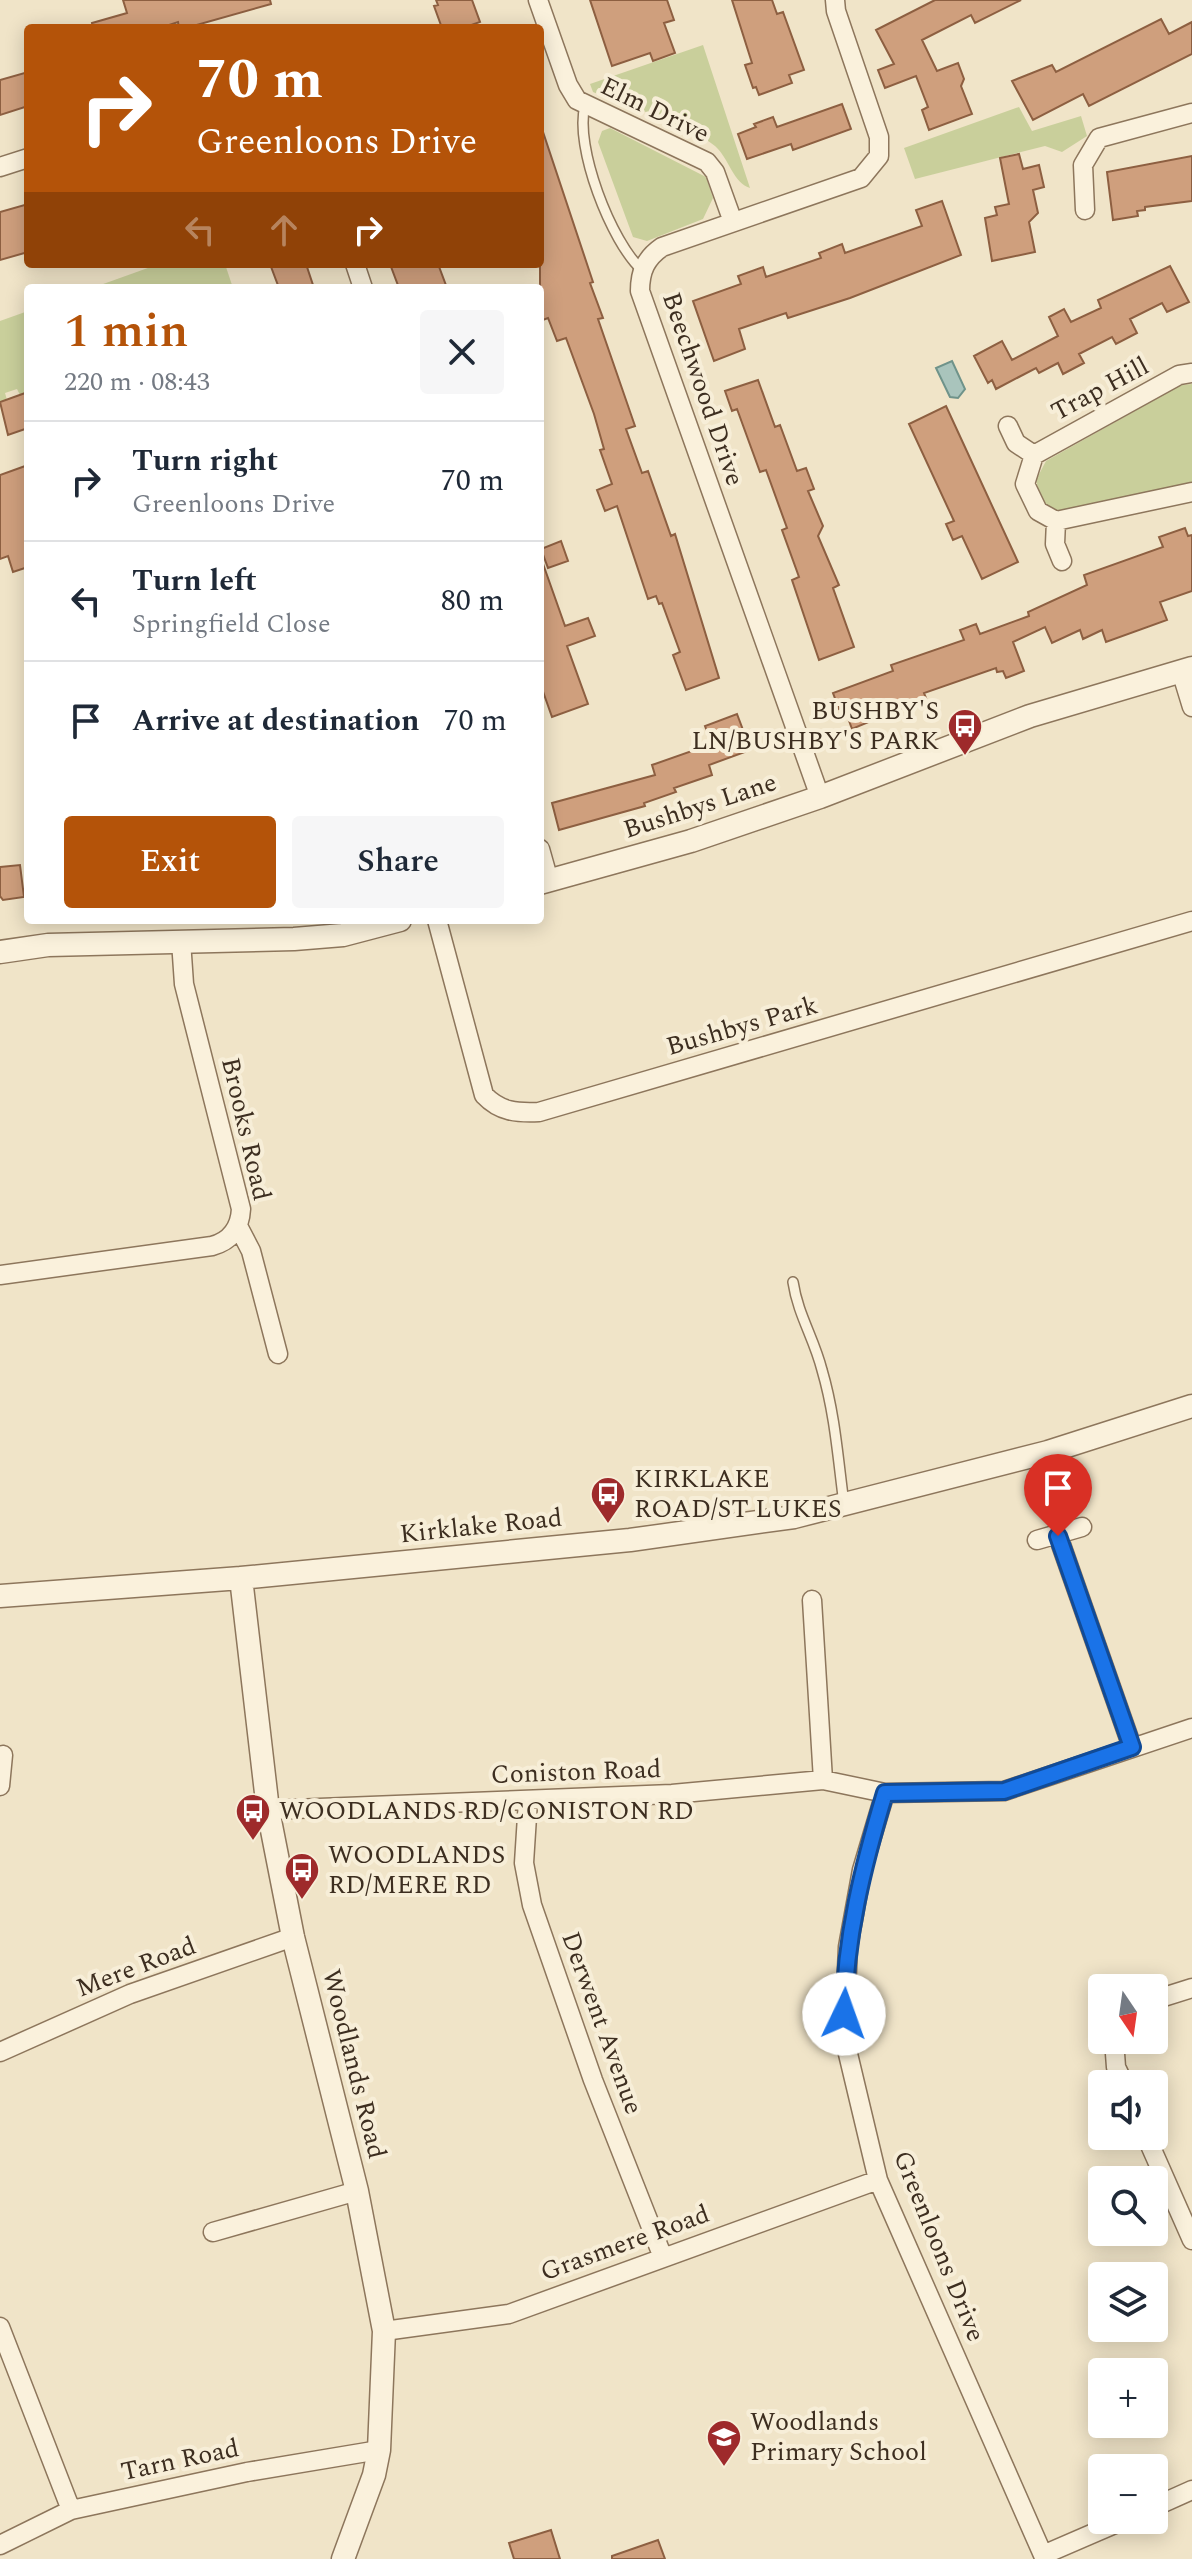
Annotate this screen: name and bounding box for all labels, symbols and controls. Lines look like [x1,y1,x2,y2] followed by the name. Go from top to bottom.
[196,38,323,123] text: 70 m
[64,56,168,160] icon: right
[594,66,716,154] street label: Elm Drive
[196,115,477,170] text: Greenloons Drive
[178,208,222,252] icon: left
[262,208,306,252] icon: ahead
[346,208,390,252] icon: right
[651,287,755,491] street label: Beechwood Drive
[64,295,189,368] text: 1 min
[420,310,504,394] button: close
[1044,347,1156,431] street label: Trap Hill
[64,362,210,402] text: 220 m · 08:43
[132,438,278,484] text: Turn right
[441,458,504,504] text: 70 m
[64,459,108,503] icon: right
[132,484,335,524] text: Greenloons Drive
[132,558,257,604] text: Turn left
[441,578,504,624] text: 80 m
[64,579,108,623] icon: left
[132,604,331,644] text: Springfield Close
[691,691,939,761] place label: BUSHBY'S LN/BUSHBY'S PARK
[132,698,419,744] text: Arrive at destination
[443,698,507,744] text: 70 m
[64,699,108,743] icon: arrive
[946,707,984,757] bus stop icon: BUSHBY'S LN/BUSHBY'S PARK
[618,762,782,850] street label: Bushbys Lane
[64,816,276,908] button: Exit
[292,816,504,908] button: Share
[661,985,823,1067] street label: Bushbys Park
[210,1053,282,1205] street label: Brooks Road
[1024,1454,1092,1536] pin
[634,1459,842,1529] place label: KIRKLAKE ROAD/ST LUKES
[1036,1466,1080,1510] icon: arrive
[589,1475,627,1525] bus stop icon: KIRKLAKE ROAD/ST LUKES
[398,1498,564,1554] street label: Kirklake Road
[490,1749,662,1795] street label: Coniston Road
[279,1791,694,1831] place label: WOODLANDS RD/CONISTON RD
[234,1792,272,1842] bus stop icon: WOODLANDS RD/CONISTON RD
[328,1835,505,1905] place label: WOODLANDS RD/MERE RD
[283,1851,321,1901] bus stop icon: WOODLANDS RD/MERE RD
[70,1926,202,2008] street label: Mere Road
[550,1926,654,2120] street label: Derwent Avenue
[311,1965,397,2163] street label: Woodlands Road
[802,1972,886,2056] position arrow
[1088,1974,1168,2054] north arrow
[1088,1974,1168,2534] map controls
[1088,2070,1168,2150] button: sound
[882,2144,996,2348] street label: Greenloons Drive
[1088,2166,1168,2246] button: search
[535,2194,715,2292] street label: Grasmere Road
[1088,2262,1168,2342] button: layers
[1088,2358,1168,2438] button: +
[750,2402,927,2472] place label: Woodlands Primary School
[705,2418,743,2468] school or university icon: Woodlands Primary School
[117,2428,243,2492] street label: Tarn Road
[1088,2454,1168,2534] button: −

